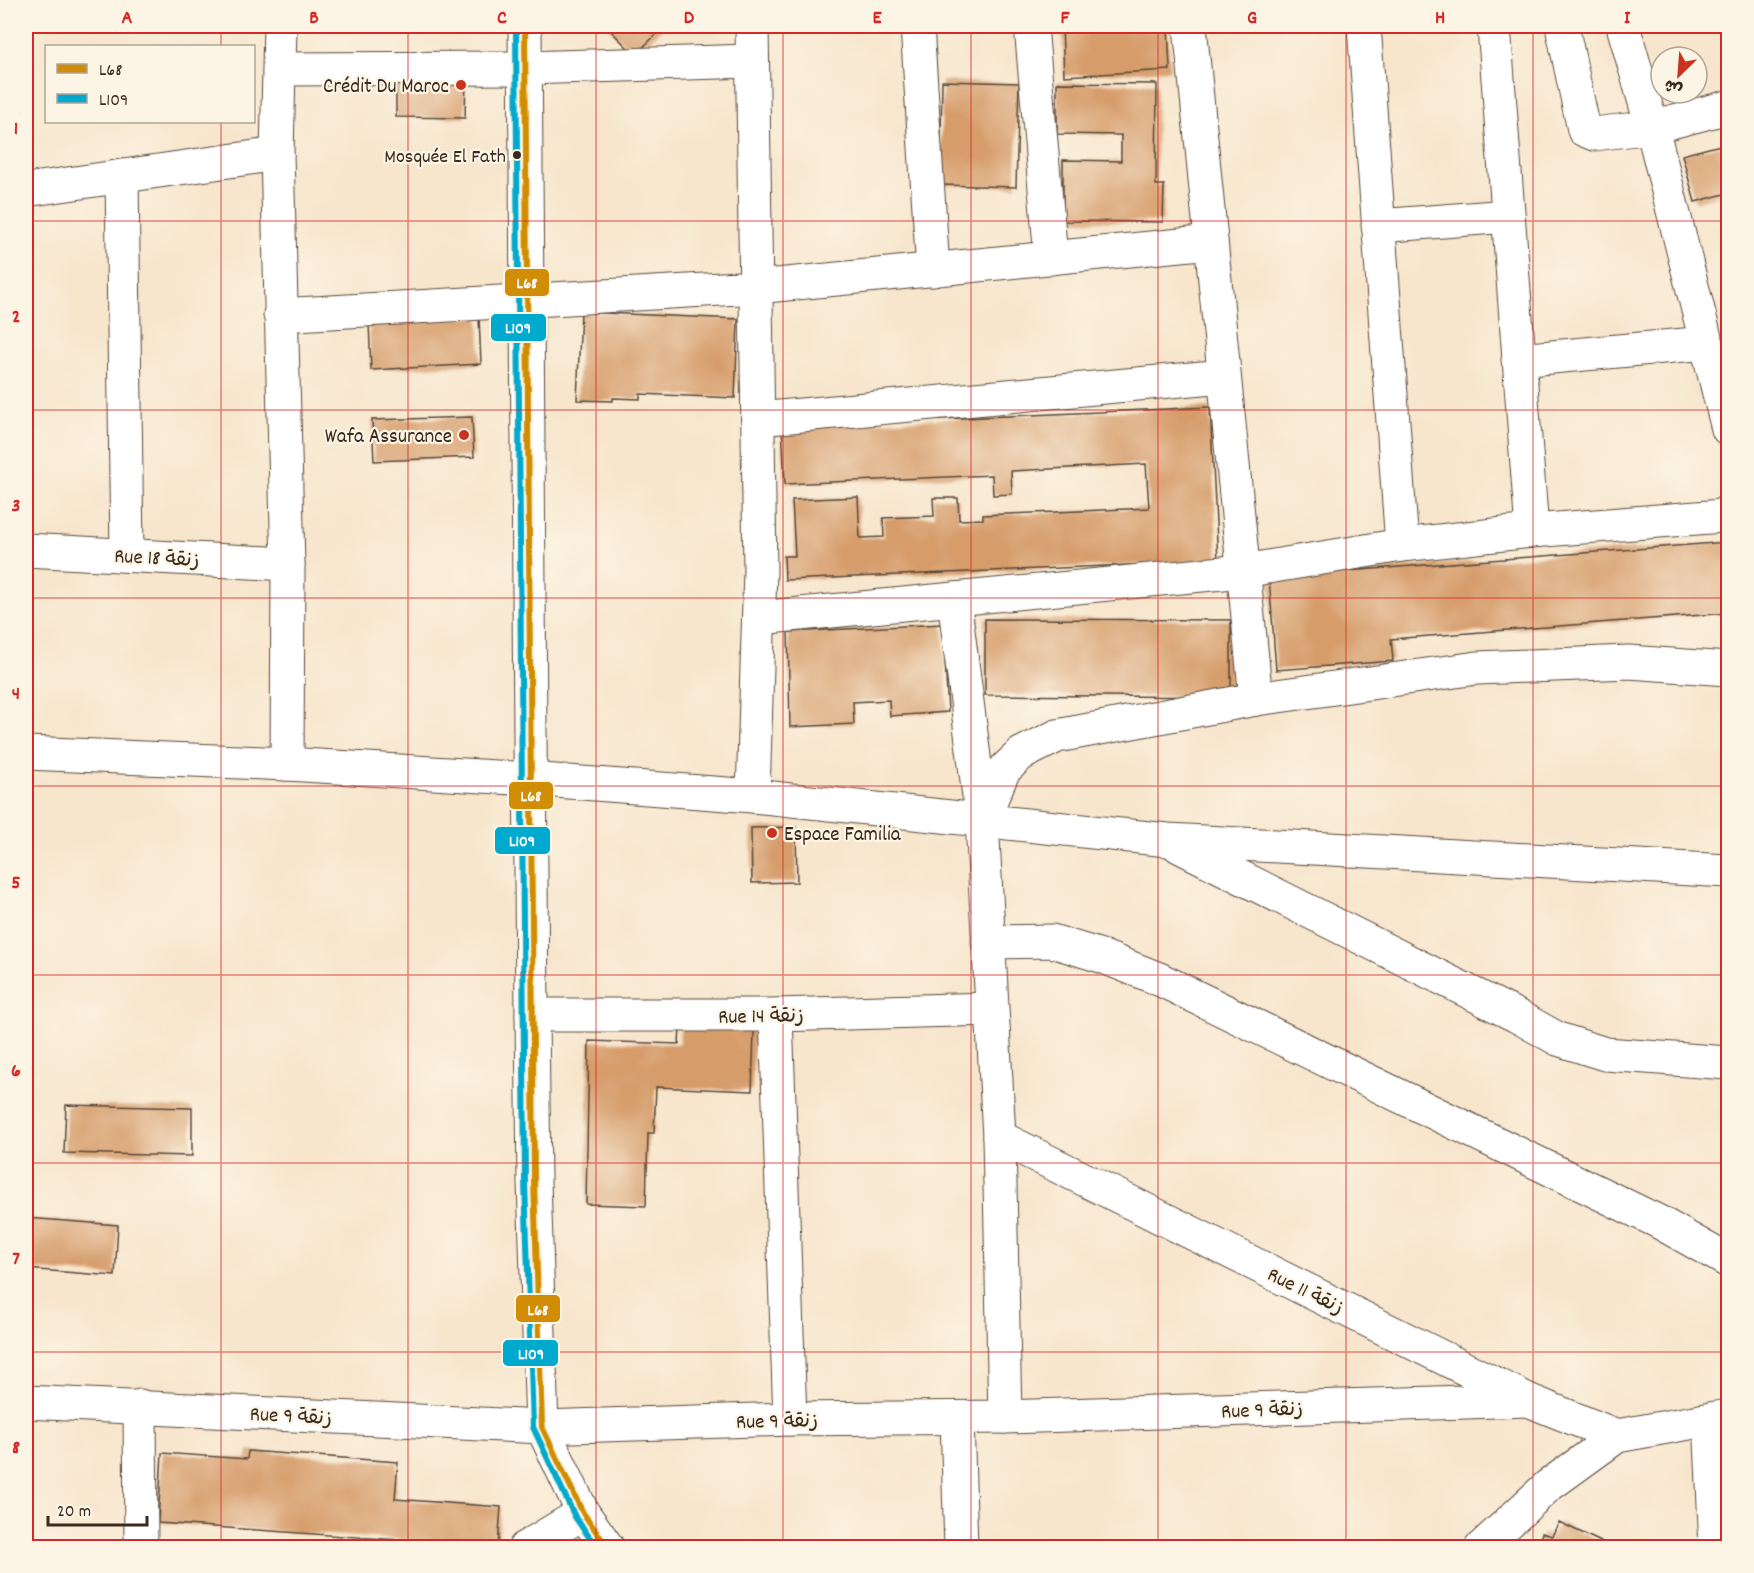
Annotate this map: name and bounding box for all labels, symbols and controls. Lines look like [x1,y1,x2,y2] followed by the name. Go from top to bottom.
[122,5,133,33] text: A
[309,5,319,33] text: B
[497,5,507,33] text: C
[684,5,695,33] text: D
[872,5,882,33] text: E
[1061,5,1071,33] text: F
[1247,5,1257,33] text: G
[1435,5,1445,33] text: H
[1624,5,1631,33] text: I
[45,45,255,123] legend
[1649,45,1709,105] north arrow
[99,59,122,84] text: L68
[1661,72,1687,100] text: ش
[323,73,449,103] place label: Crédit Du Maroc
[454,78,468,92] marker: Crédit Du Maroc
[99,89,128,114] text: L109
[14,116,18,144] text: 1
[384,144,506,172] place label: Mosquée El Fath
[511,149,523,161] marker: Mosquée El Fath
[504,268,550,297] line badge: L68
[517,273,538,296] text: L68
[12,304,20,332] text: 2
[490,313,547,342] line badge: L109
[505,318,531,341] text: L109
[325,423,452,453] place label: Wafa Assurance
[457,428,471,442] marker: Wafa Assurance
[12,493,20,521] text: 3
[113,543,200,577] street label: Rue 18 زنقة
[12,681,20,709] text: 4
[508,781,554,810] line badge: L68
[521,786,542,809] text: L68
[784,821,902,851] place label: Espace Familia
[494,826,551,855] line badge: L109
[765,826,779,840] marker: Espace Familia
[509,831,535,854] text: L109
[11,870,21,898] text: 5
[718,1002,804,1034] street label: Rue 14 زنقة
[11,1058,21,1086] text: 6
[12,1246,20,1274] text: 7
[1261,1261,1348,1324] street label: Rue 11 زنقة
[515,1294,561,1323] line badge: L68
[528,1300,549,1323] text: L68
[502,1339,559,1367] line badge: L109
[518,1344,544,1367] text: L109
[1221,1396,1304,1428] street label: Rue 9 زنقة
[249,1401,333,1435] street label: Rue 9 زنقة
[736,1407,818,1439] street label: Rue 9 زنقة
[12,1435,20,1463] text: 8
[48,1489,147,1527] scale bar
[57,1500,91,1525] text: 20 m

